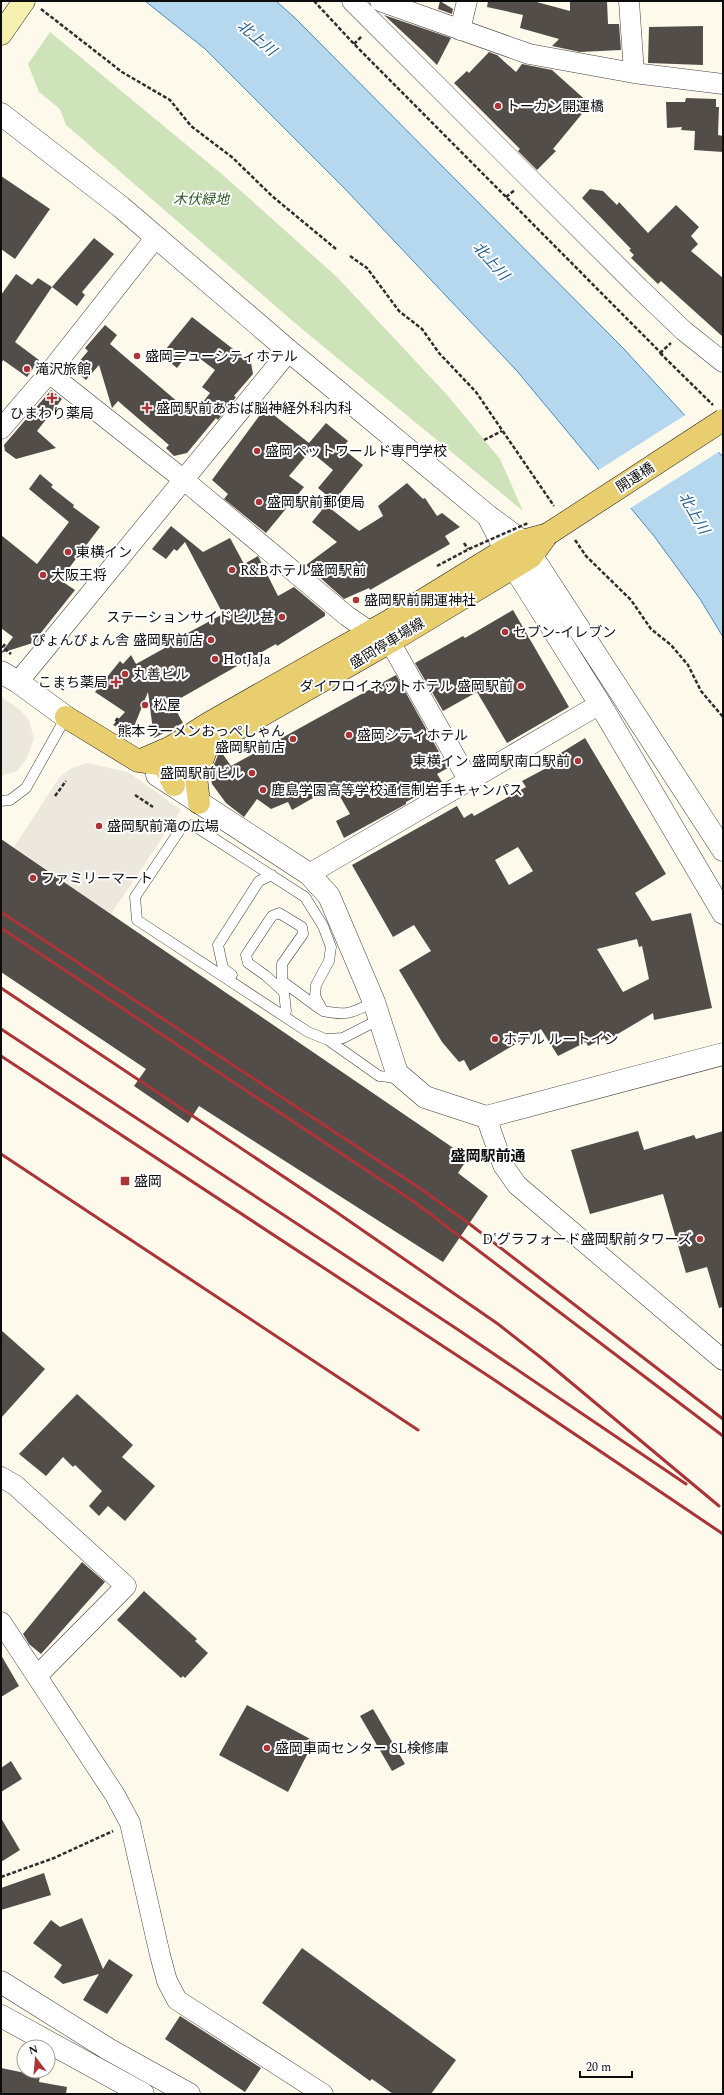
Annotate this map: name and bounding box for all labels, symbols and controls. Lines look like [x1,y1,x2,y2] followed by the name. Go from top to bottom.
[232,15,283,63] water label: 北上川
[506,96,604,117] place label: トーカン開運橋
[493,101,503,111] marker: トーカン開運橋
[173,189,231,210] park label: 木伏緑地
[467,237,516,287] water label: 北上川
[145,346,298,367] place label: 盛岡ニューシティホテル
[132,351,142,361] marker: 盛岡ニューシティホテル
[35,359,91,380] place label: 滝沢旅館
[22,364,32,374] marker: 滝沢旅館
[47,393,57,403] marker: ひまわり薬局
[156,398,352,419] place label: 盛岡駅前あおば脳神経外科内科
[141,402,153,414] marker: 盛岡駅前あおば脳神経外科内科
[10,403,94,424] place label: ひまわり薬局
[265,441,447,462] place label: 盛岡ペットワールド専門学校
[252,446,262,456] marker: 盛岡ペットワールド専門学校
[612,457,659,498] street label: 開運橋
[672,488,716,540] water label: 北上川
[267,492,365,513] place label: 盛岡駅前郵便局
[254,497,264,507] marker: 盛岡駅前郵便局
[76,542,132,563] place label: 東横イン
[63,547,73,557] marker: 東横イン
[240,560,366,581] place label: R&Bホテル盛岡駅前
[51,565,107,586] place label: 大阪王将
[227,565,237,575] marker: R&Bホテル盛岡駅前
[38,570,48,580] marker: 大阪王将
[364,590,476,611] place label: 盛岡駅前開運神社
[351,595,361,605] marker: 盛岡駅前開運神社
[106,607,274,628] place label: ステーションサイドビル甚
[277,612,287,622] marker: ステーションサイドビル甚
[346,613,429,674] street label: 盛岡停車場線
[513,622,616,643] place label: セブン-イレブン
[500,627,510,637] marker: セブン-イレブン
[32,630,203,651] place label: ぴょんぴょん舎 盛岡駅前店
[206,635,216,645] marker: ぴょんぴょん舎 盛岡駅前店
[223,649,271,670] place label: HotJaJa
[210,654,220,664] marker: HotJaJa
[133,664,189,685] place label: 丸善ビル
[120,669,130,679] marker: 丸善ビル
[38,672,108,693] place label: こまち薬局
[300,676,513,697] place label: ダイワロイネットホテル 盛岡駅前
[111,677,121,687] marker: こまち薬局
[516,681,526,691] marker: ダイワロイネットホテル 盛岡駅前
[153,695,181,716] place label: 松屋
[140,700,150,710] marker: 松屋
[118,721,285,758] place label: 熊本ラーメンおっぺしゃん 盛岡駅前店
[357,725,468,746] place label: 盛岡シティホテル
[344,730,354,740] marker: 盛岡シティホテル
[288,734,298,744] marker: 熊本ラーメンおっぺしゃん 盛岡駅前店
[413,751,570,772] place label: 東横イン 盛岡駅南口駅前
[573,756,583,766] marker: 東横イン 盛岡駅南口駅前
[160,763,244,784] place label: 盛岡駅前ビル
[247,768,257,778] marker: 盛岡駅前ビル
[271,780,523,801] place label: 鹿島学園高等学校通信制岩手キャンパス
[258,785,268,795] marker: 鹿島学園高等学校通信制岩手キャンパス
[107,816,219,837] place label: 盛岡駅前滝の広場
[94,821,104,831] marker: 盛岡駅前滝の広場
[41,868,153,889] place label: ファミリーマート
[28,873,38,883] marker: ファミリーマート
[503,1029,619,1050] place label: ホテル ルートイン
[490,1034,500,1044] marker: ホテル ルートイン
[450,1145,526,1168] district label: 盛岡駅前通
[134,1171,162,1192] place label: 盛岡
[119,1175,131,1187] marker: 盛岡
[482,1229,692,1250] place label: D'グラフォード盛岡駅前タワーズ
[695,1234,705,1244] marker: D'グラフォード盛岡駅前タワーズ
[275,1738,449,1759] place label: 盛岡車両センター SL検修庫
[262,1743,272,1753] marker: 盛岡車両センター SL検修庫
[16,2039,56,2079] north arrow
[27,2040,40,2059] text: N
[580,2053,632,2079] scale bar
[586,2058,611,2077] text: 20 m

